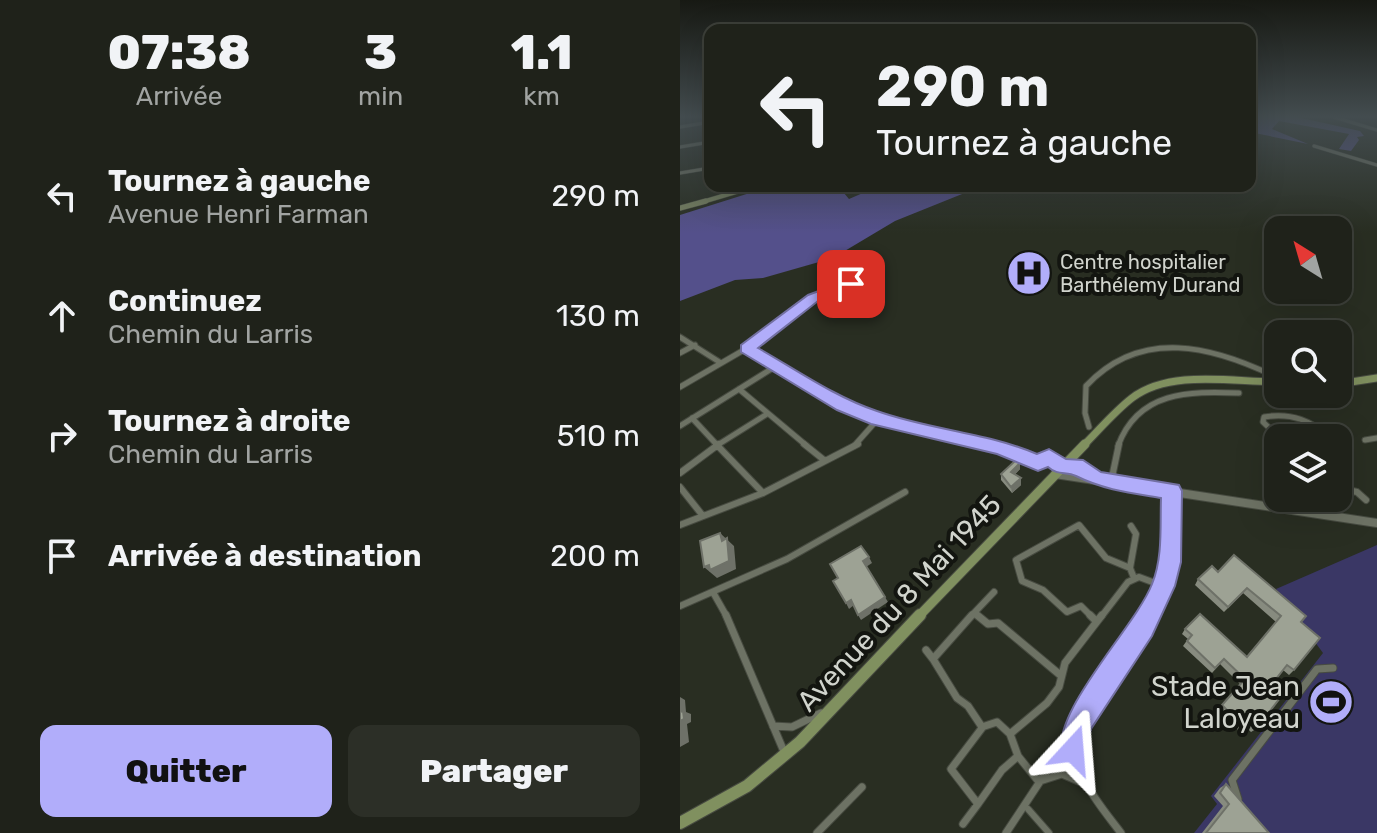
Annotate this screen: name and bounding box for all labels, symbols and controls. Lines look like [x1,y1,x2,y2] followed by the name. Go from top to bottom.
[107,24,251,81] text: 07:38
[364,24,397,81] text: 3
[511,24,573,81] text: 1.1
[876,54,1050,120] text: 290 m
[744,56,848,160] icon: left
[136,81,222,112] text: Arrivée
[358,81,403,112] text: min
[523,81,560,112] text: km
[876,121,1172,164] text: Tournez à gauche
[108,163,371,199] text: Tournez à gauche
[40,174,84,218] icon: left
[552,178,640,214] text: 290 m
[108,199,369,230] text: Avenue Henri Farman
[1264,216,1352,304] north arrow
[1264,216,1352,512] map controls
[1005,249,1053,297] hospital icon: Centre hospitalier Barthélemy Durand
[817,250,885,318] pin
[1060,250,1240,297] place label: Centre hospitalier Barthélemy Durand
[829,262,873,306] icon: arrive
[108,283,262,319] text: Continuez
[40,294,84,338] icon: ahead
[556,298,640,334] text: 130 m
[108,319,313,350] text: Chemin du Larris
[1264,320,1352,408] button: search
[108,403,351,439] text: Tournez à droite
[40,414,84,458] icon: right
[557,418,640,454] text: 510 m
[1264,424,1352,512] button: layers
[108,439,313,470] text: Chemin du Larris
[790,488,1008,718] street label: Avenue du 8 Mai 1945
[40,534,84,578] icon: arrive
[108,538,422,574] text: Arrivée à destination
[550,538,640,574] text: 200 m
[1151,670,1300,735] place label: Stade Jean Laloyeau
[1307,678,1355,726] sports icon: Stade Jean Laloyeau
[1031,708,1115,792] position arrow
[40,725,332,817] button: Quitter
[348,725,640,817] button: Partager

